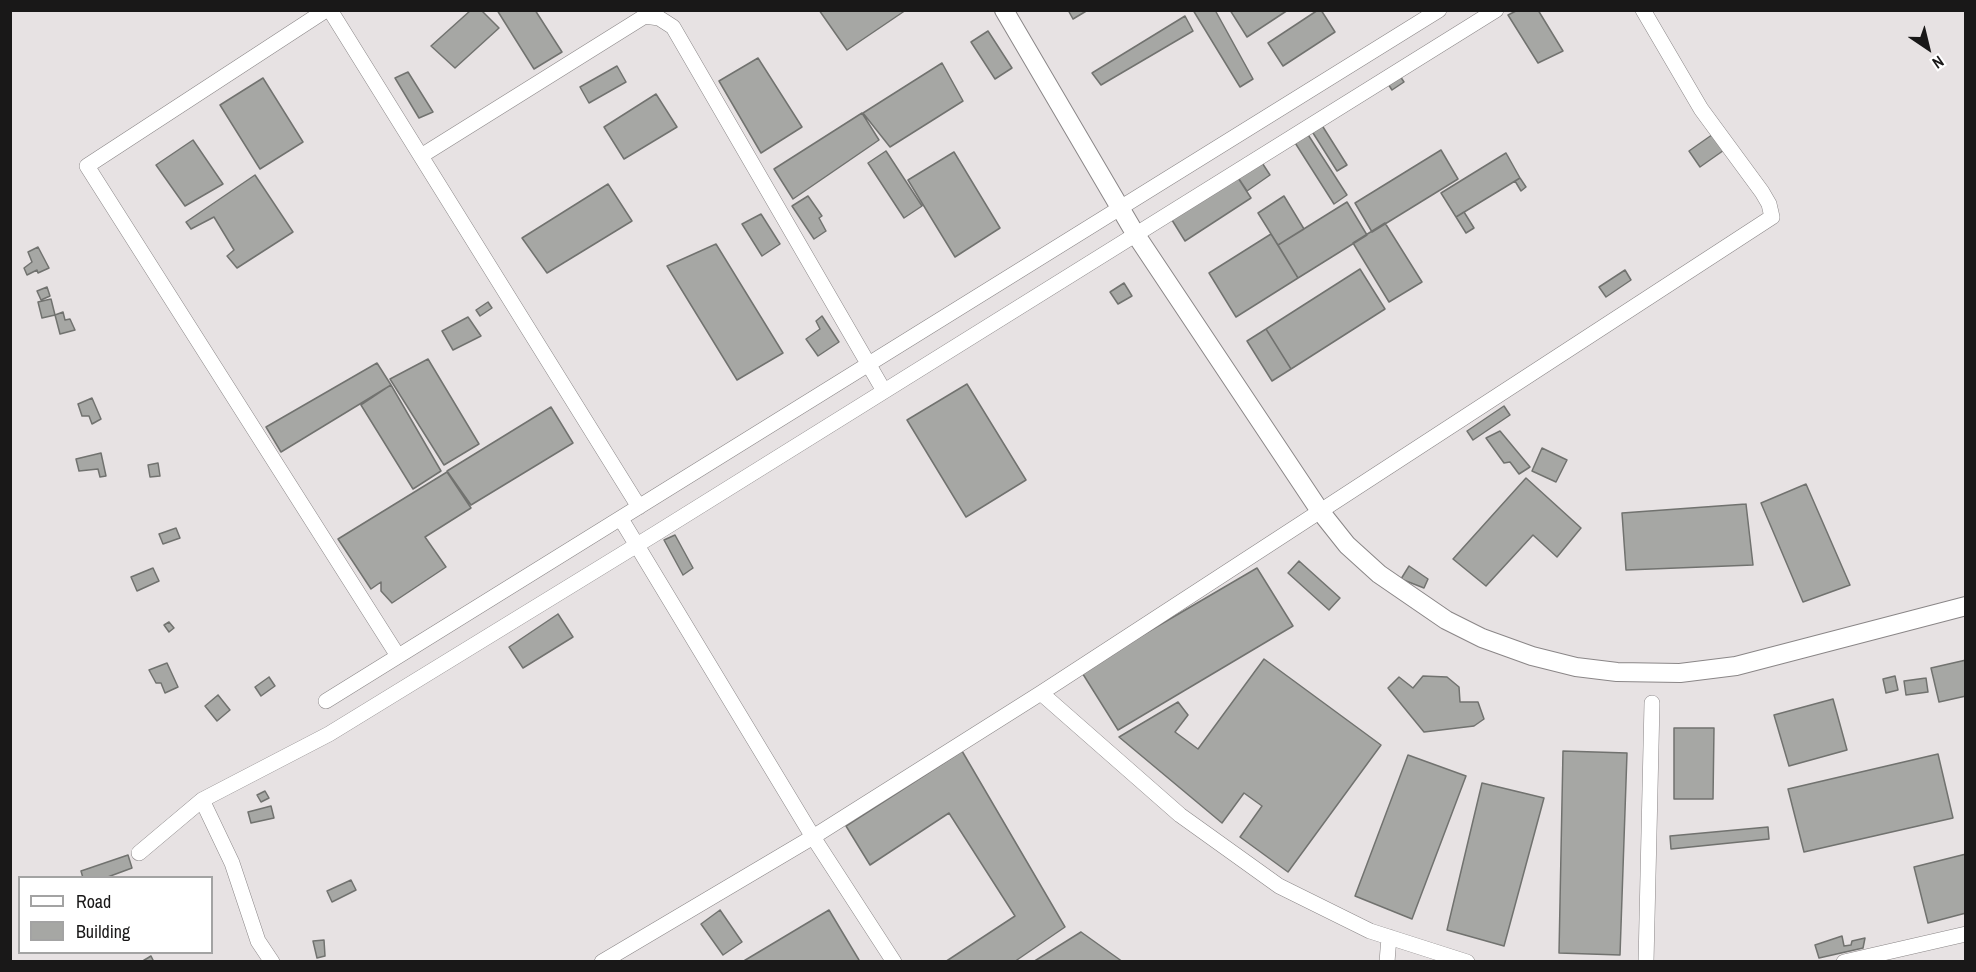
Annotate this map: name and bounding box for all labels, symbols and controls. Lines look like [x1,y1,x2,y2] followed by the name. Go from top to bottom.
[1898,18,1958,78] north arrow
[1928,51,1949,74] text: N
[18,876,213,954] legend
[76,889,111,914] text: Road
[76,919,130,944] text: Building

